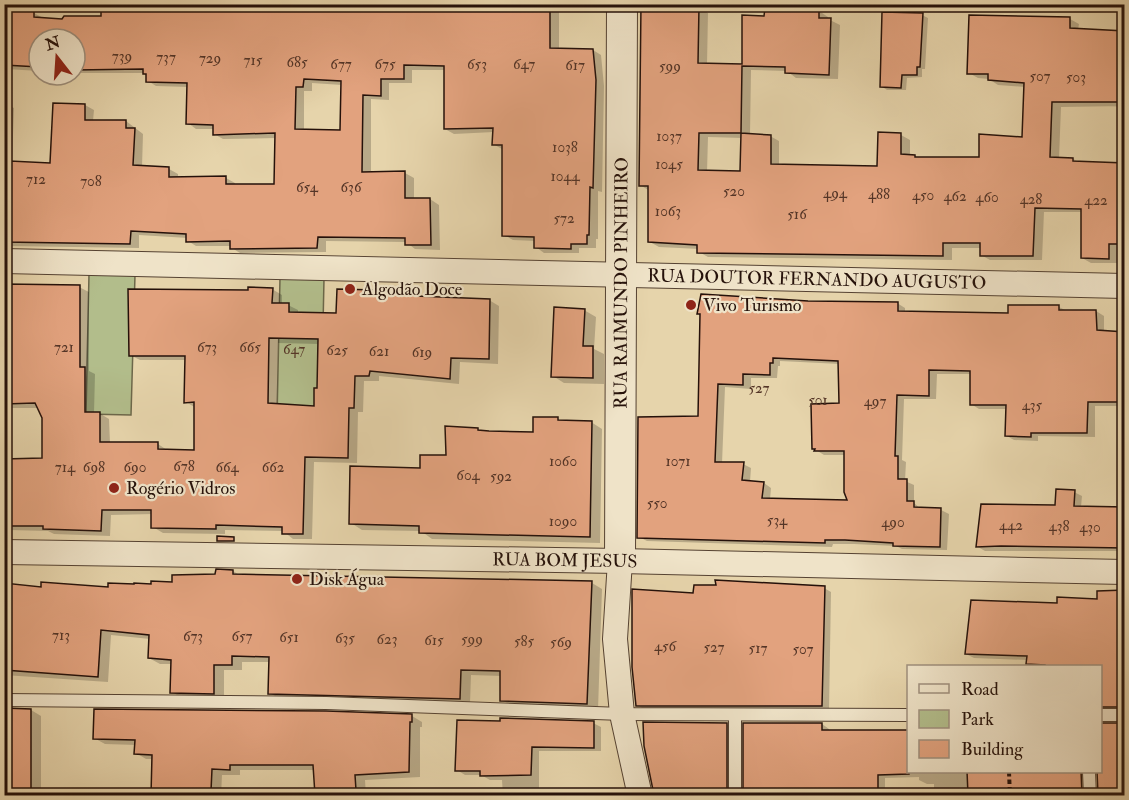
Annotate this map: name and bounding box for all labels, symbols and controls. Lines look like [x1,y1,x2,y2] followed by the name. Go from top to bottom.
[27,27,87,87] north arrow
[42,32,63,56] text: N
[112,47,132,66] house number: 739
[156,48,176,67] house number: 737
[199,49,221,68] house number: 729
[244,51,263,70] house number: 715
[286,53,308,72] house number: 685
[330,55,352,74] house number: 677
[374,55,396,74] house number: 675
[467,55,487,74] house number: 653
[513,55,535,74] house number: 647
[565,56,585,75] house number: 617
[659,57,681,76] house number: 599
[1029,67,1051,86] house number: 507
[1066,68,1086,87] house number: 503
[656,127,682,146] house number: 1037
[552,138,578,157] house number: 1038
[655,155,683,174] house number: 1045
[610,157,633,409] street label: RUA RAIMUNDO PINHEIRO
[550,167,580,186] house number: 1044
[26,170,46,189] house number: 712
[80,172,102,191] house number: 708
[296,178,319,197] house number: 654
[341,178,363,197] house number: 636
[723,182,745,201] house number: 520
[823,184,848,203] house number: 494
[868,185,890,204] house number: 488
[912,186,934,205] house number: 450
[943,187,967,206] house number: 462
[975,188,999,207] house number: 460
[1020,190,1042,209] house number: 428
[1084,191,1108,210] house number: 422
[655,202,681,221] house number: 1063
[787,205,808,224] house number: 516
[553,209,575,228] house number: 572
[647,264,986,295] street label: RUA DOUTOR FERNANDO AUGUSTO
[361,278,463,301] place label: Algodão Doce
[343,282,357,296] marker: Algodão Doce
[703,294,802,317] place label: Vivo Turismo
[684,298,698,312] marker: Vivo Turismo
[54,338,74,357] house number: 721
[197,338,217,357] house number: 673
[239,338,261,357] house number: 665
[283,340,305,359] house number: 647
[326,341,348,360] house number: 625
[369,342,389,361] house number: 621
[412,343,432,362] house number: 619
[749,379,770,398] house number: 527
[808,391,828,410] house number: 501
[864,392,886,411] house number: 497
[1022,396,1043,415] house number: 435
[549,452,577,471] house number: 1060
[665,452,691,471] house number: 1071
[173,457,195,476] house number: 678
[55,458,76,477] house number: 714
[83,458,105,477] house number: 698
[124,458,146,477] house number: 690
[215,458,240,477] house number: 664
[262,458,285,477] house number: 662
[456,466,481,485] house number: 604
[490,467,512,486] house number: 592
[126,477,235,500] place label: Rogério Vidros
[107,481,121,495] marker: Rogério Vidros
[647,494,667,513] house number: 550
[767,511,788,530] house number: 534
[549,512,577,531] house number: 1090
[881,513,905,532] house number: 490
[999,516,1023,535] house number: 442
[1049,517,1069,536] house number: 438
[1079,518,1101,537] house number: 430
[492,548,638,573] street label: RUA BOM JESUS
[309,568,385,591] place label: Disk Água
[290,572,304,586] marker: Disk Água
[52,626,70,645] house number: 713
[183,627,203,646] house number: 673
[231,627,253,646] house number: 657
[279,628,299,647] house number: 651
[335,629,355,648] house number: 635
[377,630,397,649] house number: 623
[461,630,483,649] house number: 599
[424,631,444,650] house number: 615
[514,632,535,651] house number: 585
[550,633,572,652] house number: 569
[654,637,678,656] house number: 456
[704,638,725,657] house number: 527
[749,639,768,658] house number: 517
[792,640,814,659] house number: 507
[907,665,1102,773] legend
[961,678,999,701] text: Road
[961,708,994,731] text: Park
[961,738,1024,761] text: Building

